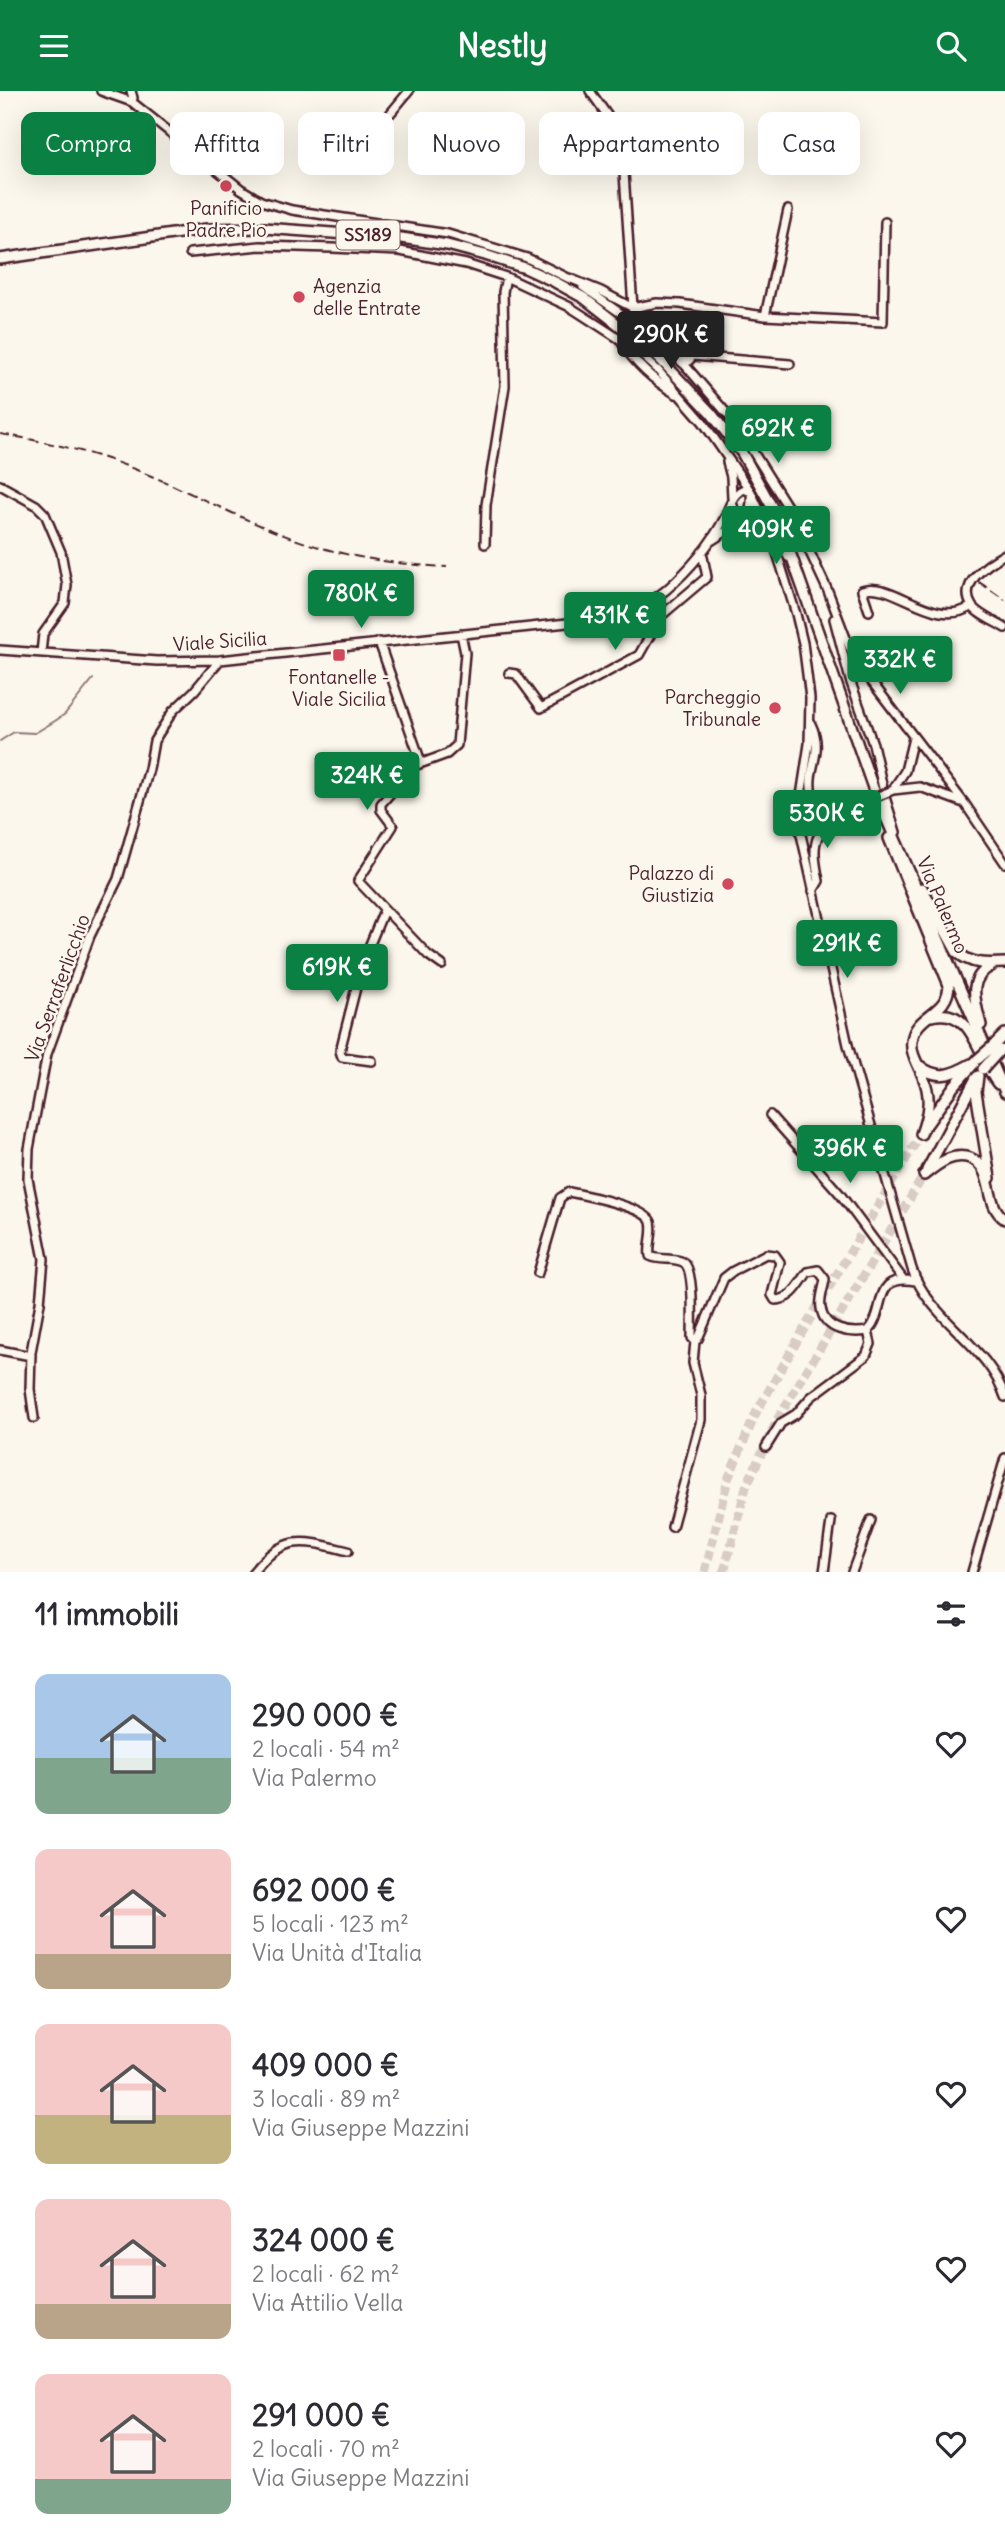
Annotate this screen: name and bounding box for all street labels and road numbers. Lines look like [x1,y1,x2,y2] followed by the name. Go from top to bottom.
[336,221,400,250] road number: SS189
[172,626,268,656] street label: Viale Sicilia
[912,853,974,957] street label: Via Palermo
[19,911,95,1065] street label: Via Serraferlicchio

